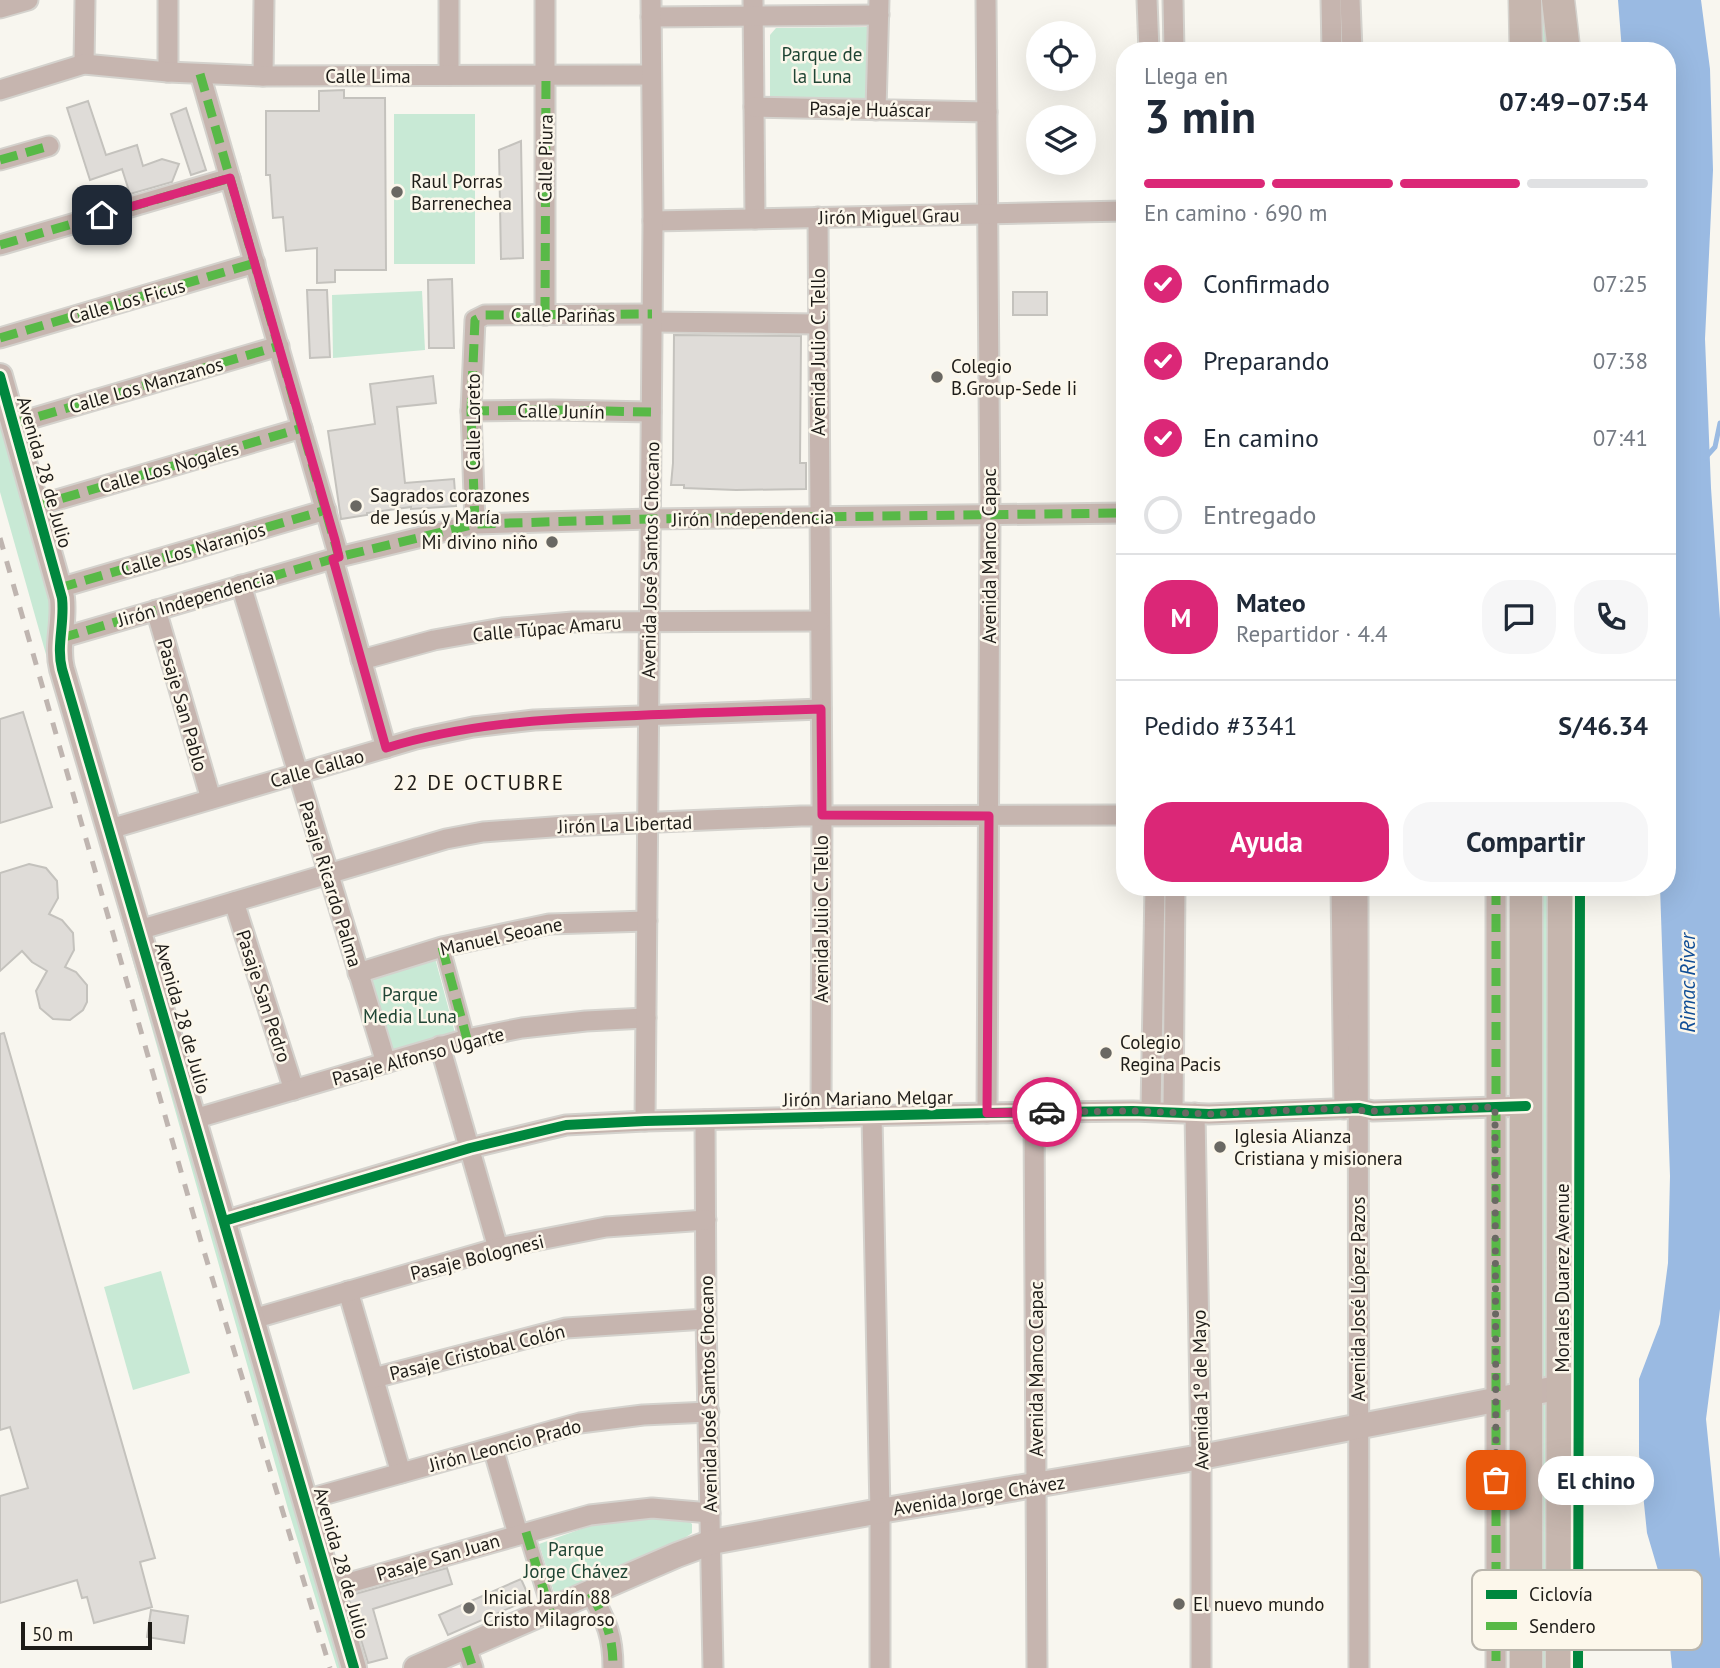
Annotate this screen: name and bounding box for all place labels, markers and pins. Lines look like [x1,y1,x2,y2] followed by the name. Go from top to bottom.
[411,169,512,215] place label: Raul Porras Barrenechea
[389,184,405,200] marker: Raul Porras Barrenechea
[72,185,132,245] pin
[951,354,1077,400] place label: Colegio B.Group-Sede Ii
[929,369,945,385] marker: Colegio B.Group-Sede Ii
[370,483,530,529] place label: Sagrados corazones de Jesús y María
[348,498,364,514] marker: Sagrados corazones de Jesús y María
[422,530,538,554] place label: Mi divino niño
[544,534,560,550] marker: Mi divino niño
[1120,1030,1221,1076] place label: Colegio Regina Pacis
[1098,1045,1114,1061] marker: Colegio Regina Pacis
[1234,1124,1403,1170] place label: Iglesia Alianza Cristiana y misionera
[1212,1139,1228,1155] marker: Iglesia Alianza Cristiana y misionera
[1466,1450,1526,1510] pin
[1538,1456,1654,1504] callout: El chino
[483,1585,615,1631] place label: Inicial Jardín 88 Cristo Milagroso
[1193,1592,1324,1616] place label: El nuevo mundo
[1171,1596,1187,1612] marker: El nuevo mundo
[461,1600,477,1616] marker: Inicial Jardín 88 Cristo Milagroso

